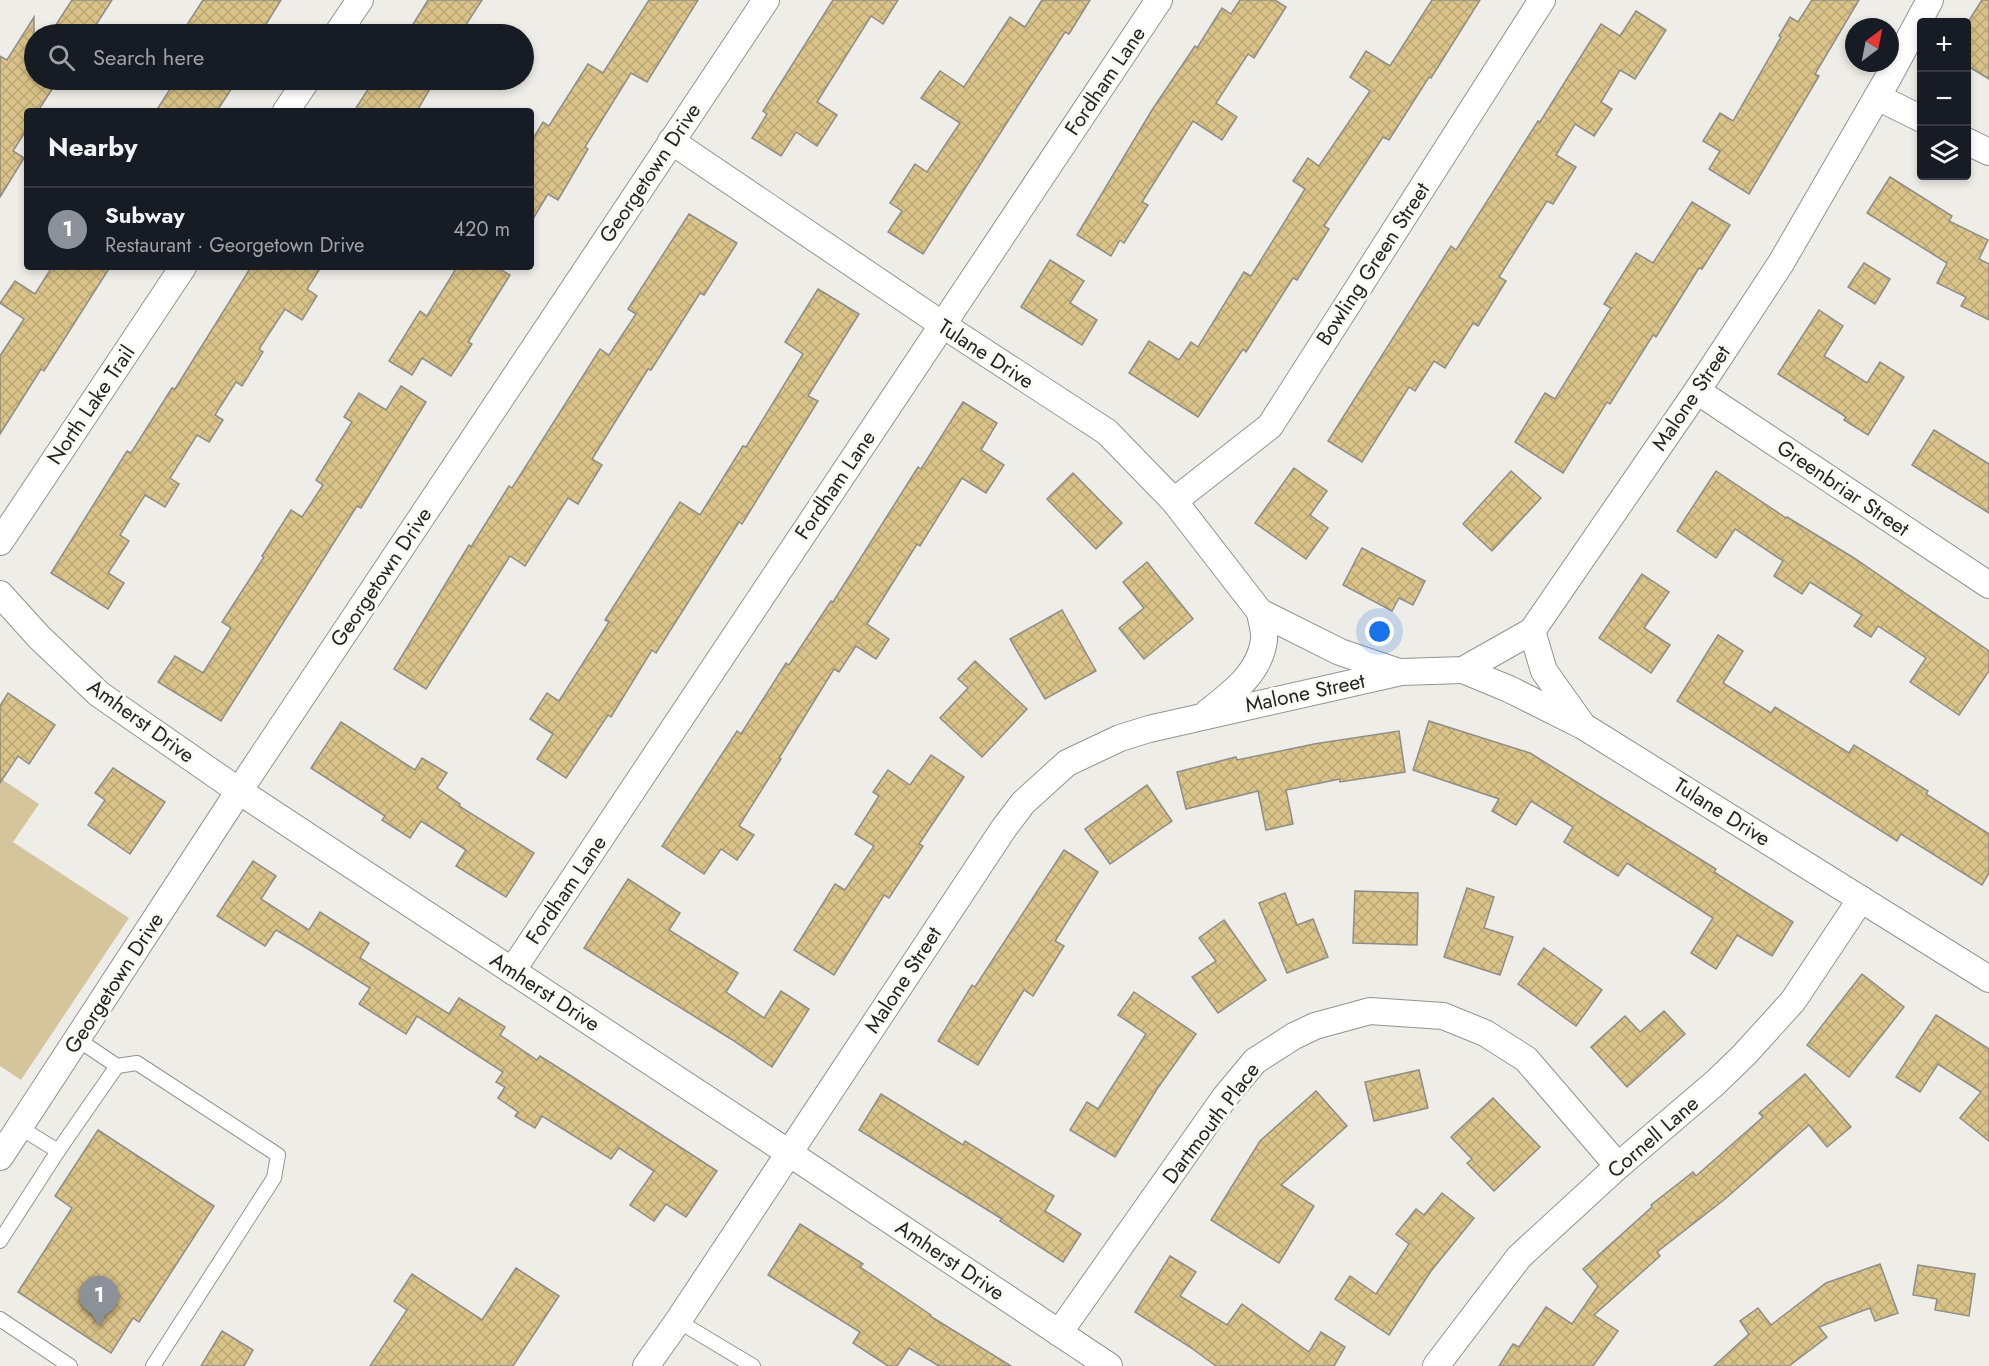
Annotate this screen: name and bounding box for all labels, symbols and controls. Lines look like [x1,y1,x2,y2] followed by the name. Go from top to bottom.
[1845,18,1899,72] north arrow
[1917,18,1971,180] map controls
[1917,18,1971,72] button: +
[1057,20,1153,142] street label: Fordham Lane
[24,24,534,90] search box
[45,41,78,74] icon: search
[93,41,204,73] text: Search here
[1917,72,1971,126] button: −
[592,97,708,249] street label: Georgetown Drive
[1917,126,1971,180] button: layers
[48,128,137,166] text: Nearby
[1309,177,1437,351] street label: Bowling Green Street
[105,199,185,231] text: Subway
[62,215,73,244] text: 1
[453,215,510,244] text: 420 m
[105,231,364,260] text: Restaurant · Georgetown Drive
[932,312,1040,396] street label: Tulane Drive
[40,339,142,471] street label: North Lake Trail
[1645,339,1737,457] street label: Malone Street
[787,424,883,546] street label: Fordham Lane
[1771,432,1915,544] street label: Greenbriar Street
[323,501,439,653] street label: Georgetown Drive
[1365,617,1394,646] your location
[1242,666,1368,720] street label: Malone Street
[81,672,201,770] street label: Amherst Drive
[1668,770,1776,854] street label: Tulane Drive
[518,829,614,951] street label: Fordham Lane
[57,906,171,1059] street label: Georgetown Drive
[857,921,949,1039] street label: Malone Street
[484,945,606,1039] street label: Amherst Drive
[1155,1056,1267,1190] street label: Dartmouth Place
[1601,1089,1705,1185] street label: Cornell Lane
[889,1212,1011,1308] street label: Amherst Drive
[80,1276,118,1326] pin: 1

